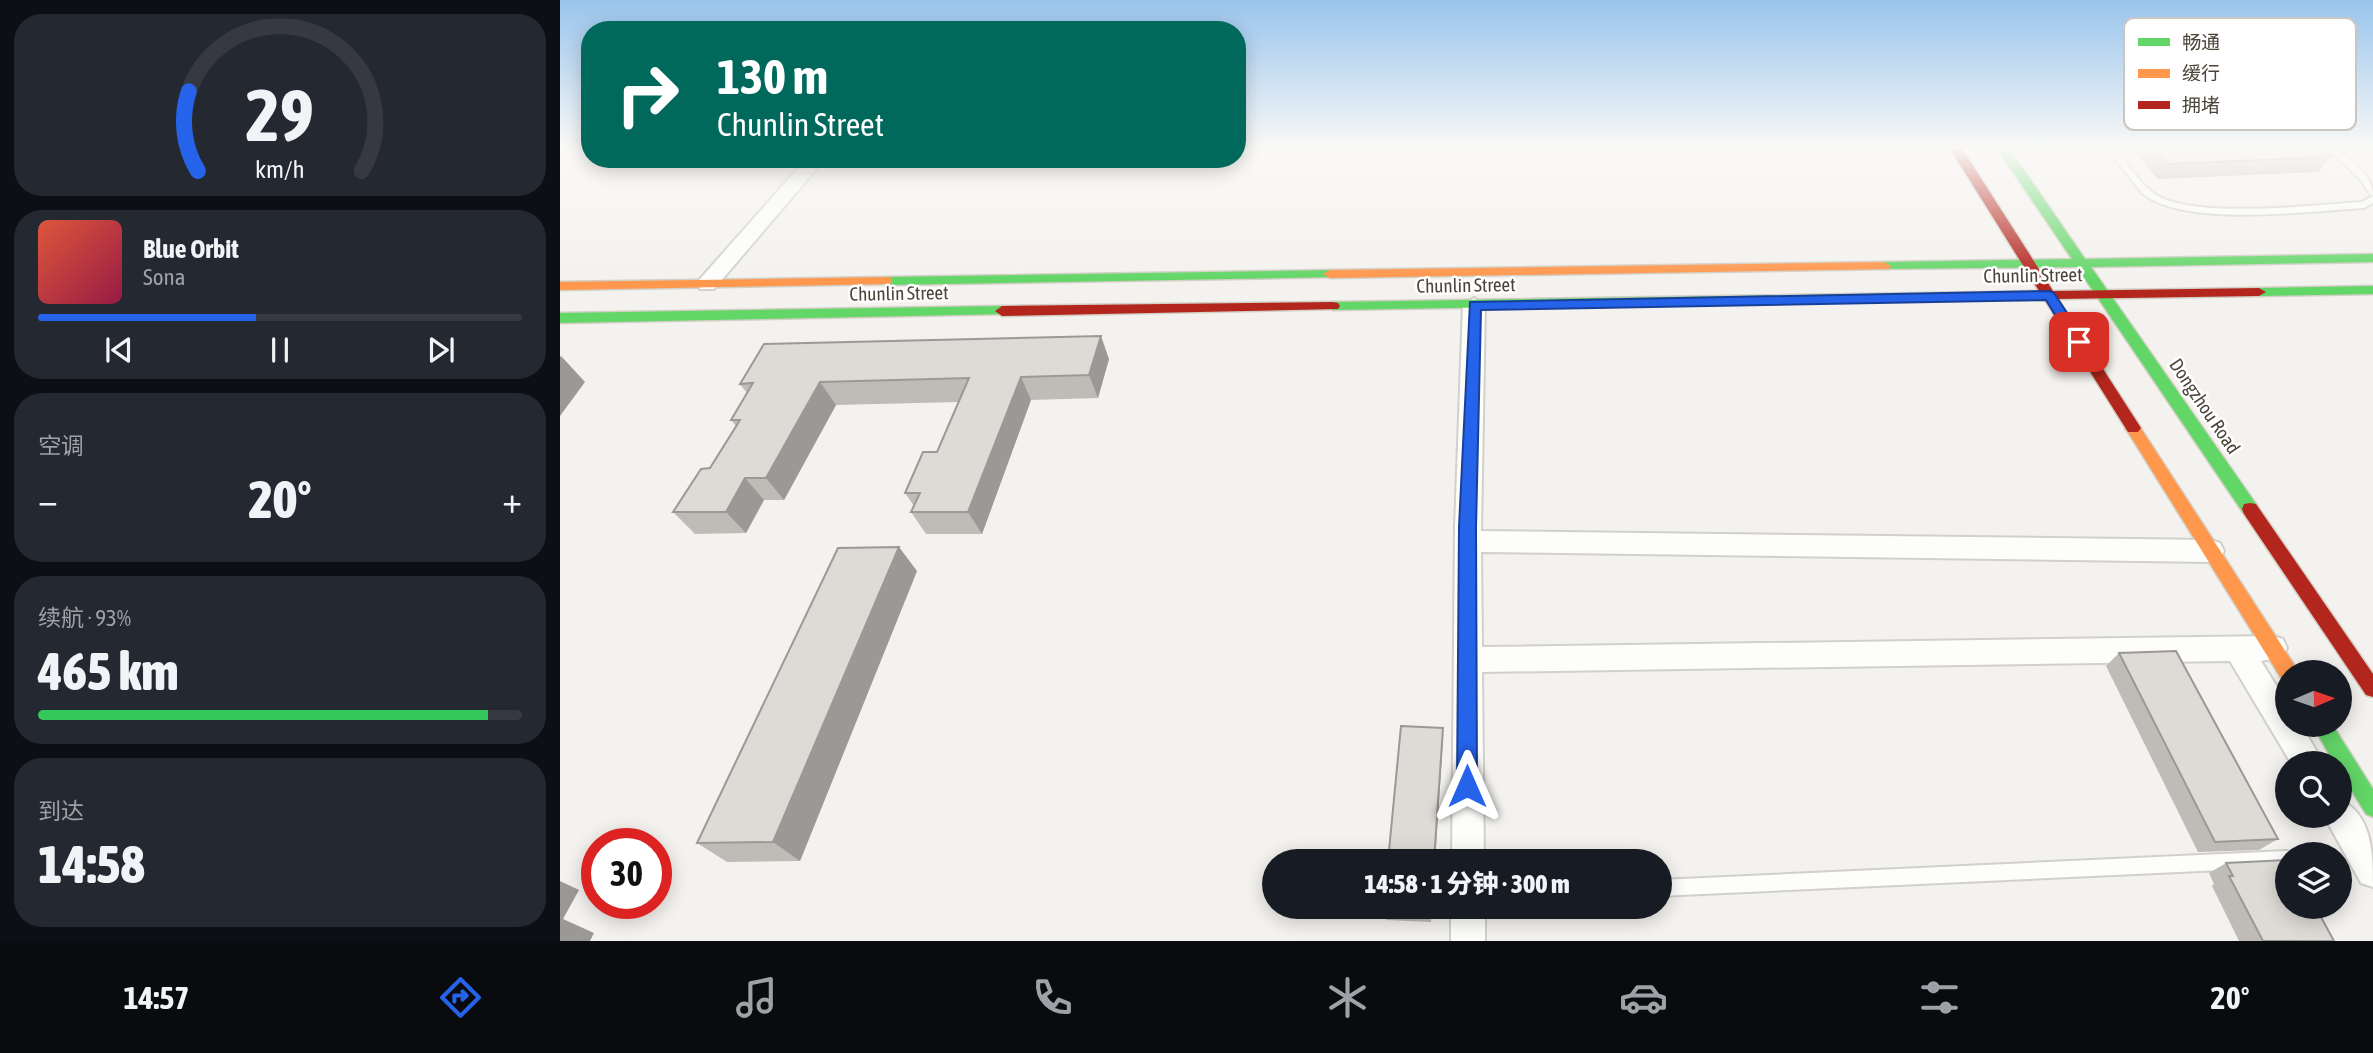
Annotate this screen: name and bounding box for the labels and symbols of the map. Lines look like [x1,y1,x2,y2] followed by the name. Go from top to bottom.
[2124,18,2356,130] legend
[2182,31,2220,53] text: 畅通
[2182,62,2220,84] text: 缓行
[2182,94,2220,116] text: 拥堵
[1983,263,2083,287] street label: Chunlin Street
[1416,273,1516,297] street label: Chunlin Street
[849,281,949,305] street label: Chunlin Street
[2049,312,2109,372] pin
[2165,354,2245,458] street label: Dongzhou Road
[2275,660,2352,737] north arrow
[1430,749,1504,823] position arrow
[581,828,672,919] speed limit sign: 30

